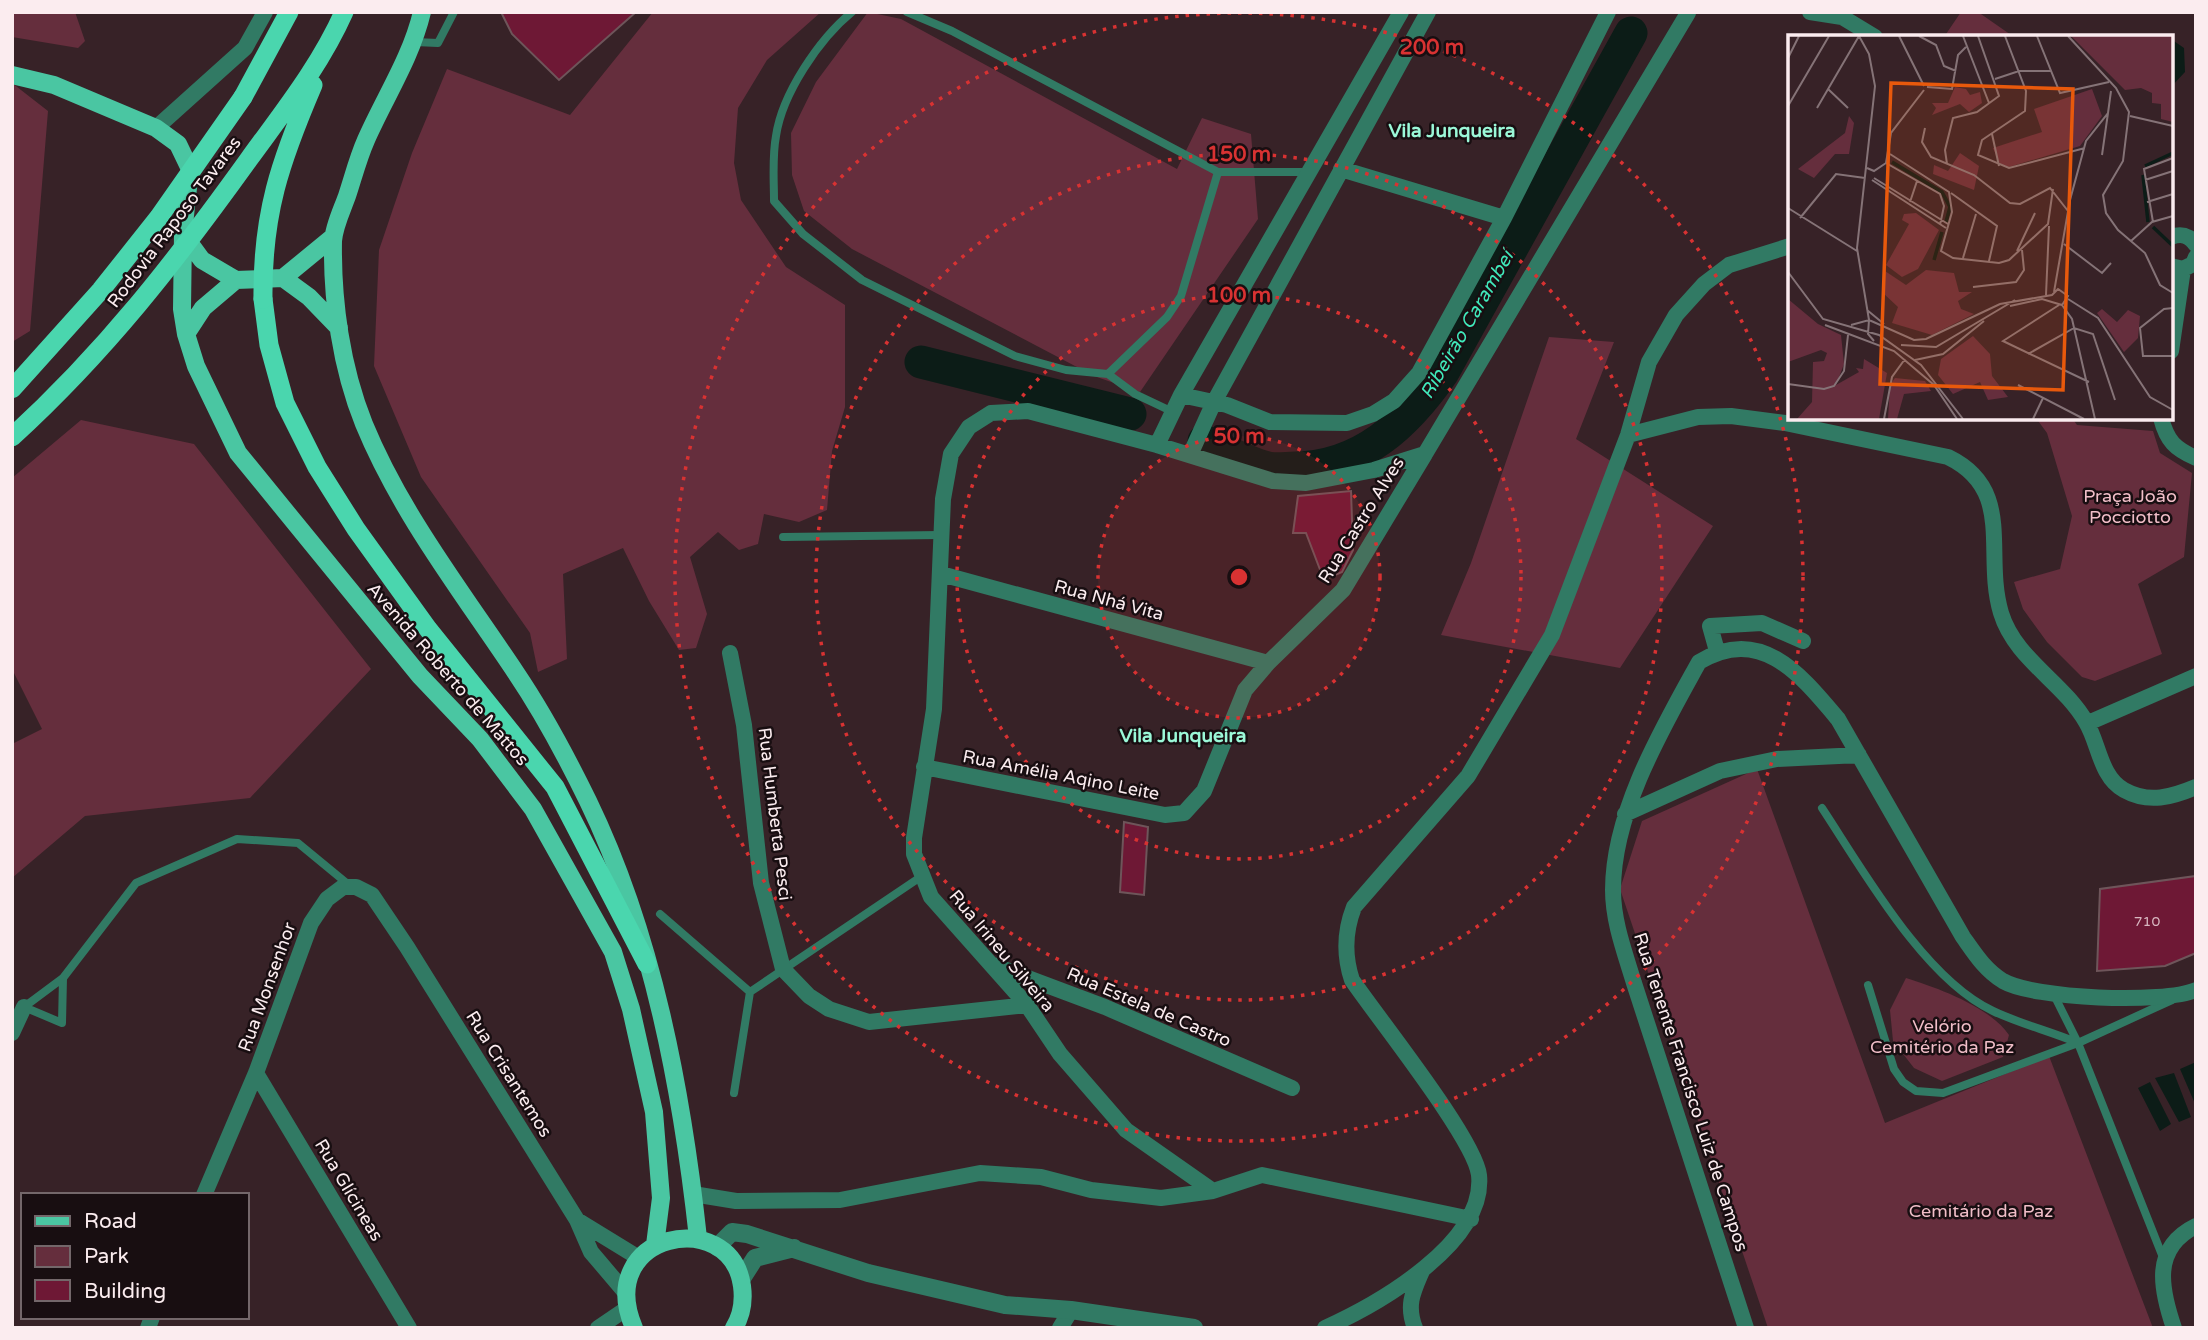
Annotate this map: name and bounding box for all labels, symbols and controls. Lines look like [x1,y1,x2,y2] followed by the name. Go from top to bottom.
[1400,35,1464,60] text: 200 m
[1788,35,2173,420] inset map
[1388,120,1516,143] district label: Vila Junqueira
[102,132,246,312] street label: Rodovia Raposo Tavares
[1207,142,1271,167] text: 150 m
[1416,244,1520,403] water label: Ribeirão Carambeí
[1207,283,1271,308] text: 100 m
[1213,424,1265,449] text: 50 m
[1313,453,1409,587] street label: Rua Castro Alves
[2083,485,2177,528] park label: Praça João Pocciotto
[1227,565,1251,589] centre of rings
[1052,575,1166,625] street label: Rua Nhá Vita
[363,578,533,770] street label: Avenida Roberto de Mattos
[1119,725,1247,748] district label: Vila Junqueira
[753,726,797,902] street label: Rua Humberta Pesci
[961,745,1161,805] street label: Rua Amélia Aqino Leite
[945,885,1059,1017] street label: Rua Irineu Silveira
[2134,913,2160,930] house number: 710
[233,919,301,1055] street label: Rua Monsenhor
[1629,930,1753,1254] street label: Rua Tenente Francisco Luiz de Campos
[1063,962,1235,1052] street label: Rua Estela de Castro
[461,1007,557,1141] street label: Rua Crisantemos
[1870,1015,2014,1058] park label: Velório Cemitério da Paz
[310,1135,388,1245] street label: Rua Glícineas
[21,1193,248,1319] legend
[1909,1200,2053,1222] park label: Cemitário da Paz
[84,1209,137,1234] text: Road
[84,1244,129,1269] text: Park
[84,1279,166,1304] text: Building

